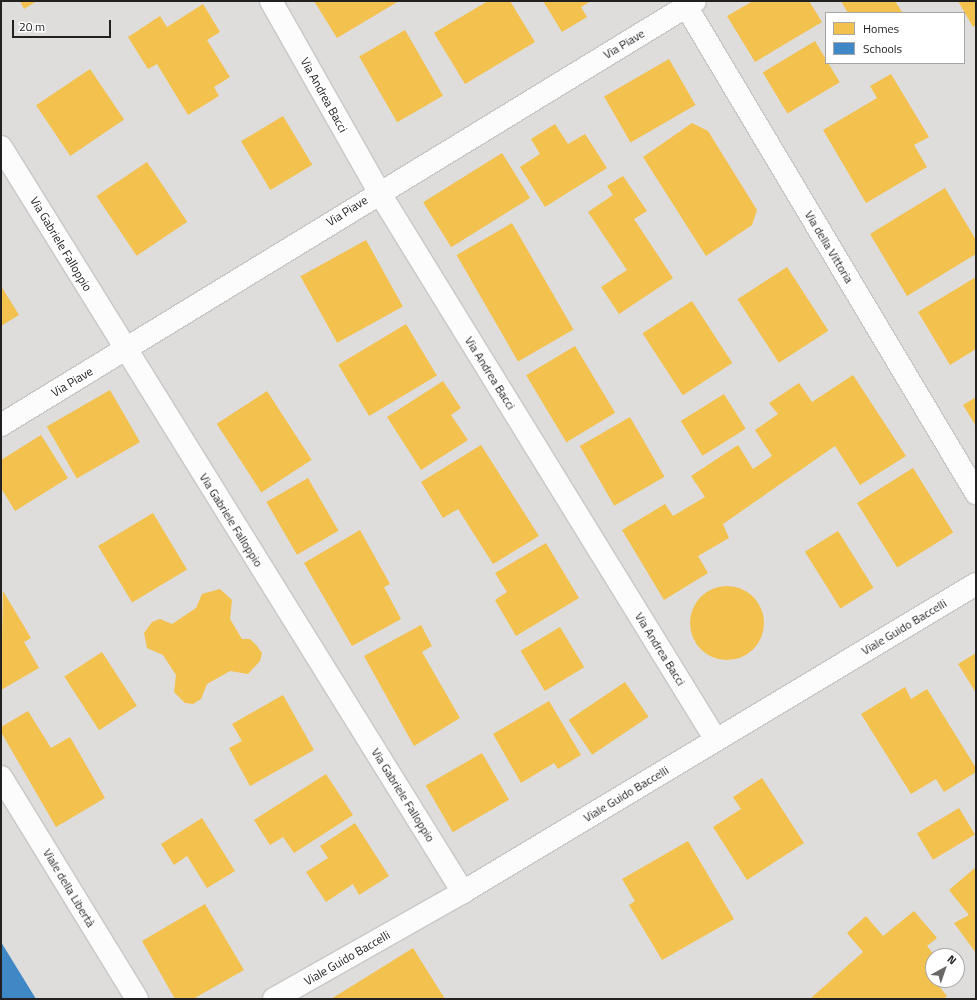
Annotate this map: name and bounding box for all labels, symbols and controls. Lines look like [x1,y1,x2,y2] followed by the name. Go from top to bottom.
[14,12,113,38] scale bar
[825,12,965,64] legend
[19,17,45,36] text: 20 m
[863,19,899,38] text: Homes
[601,26,647,62] street label: Via Piave
[863,39,902,58] text: Schools
[297,55,351,135] street label: Via Andrea Bacci
[324,193,370,229] street label: Via Piave
[27,194,95,294] street label: Via Gabriele Falloppio
[802,208,856,286] street label: Via della Vittoria
[462,334,518,412] street label: Via Andrea Bacci
[49,364,95,400] street label: Via Piave
[196,471,266,569] street label: Via Gabriele Falloppio
[859,596,949,658] street label: Viale Guido Baccelli
[632,610,688,688] street label: Via Andrea Bacci
[368,746,438,844] street label: Via Gabriele Falloppio
[581,763,671,825] street label: Viale Guido Baccelli
[40,846,98,930] street label: Viale della Libertà
[301,928,393,988] street label: Viale Guido Baccelli
[925,948,965,988] north arrow
[944,951,960,968] text: N

